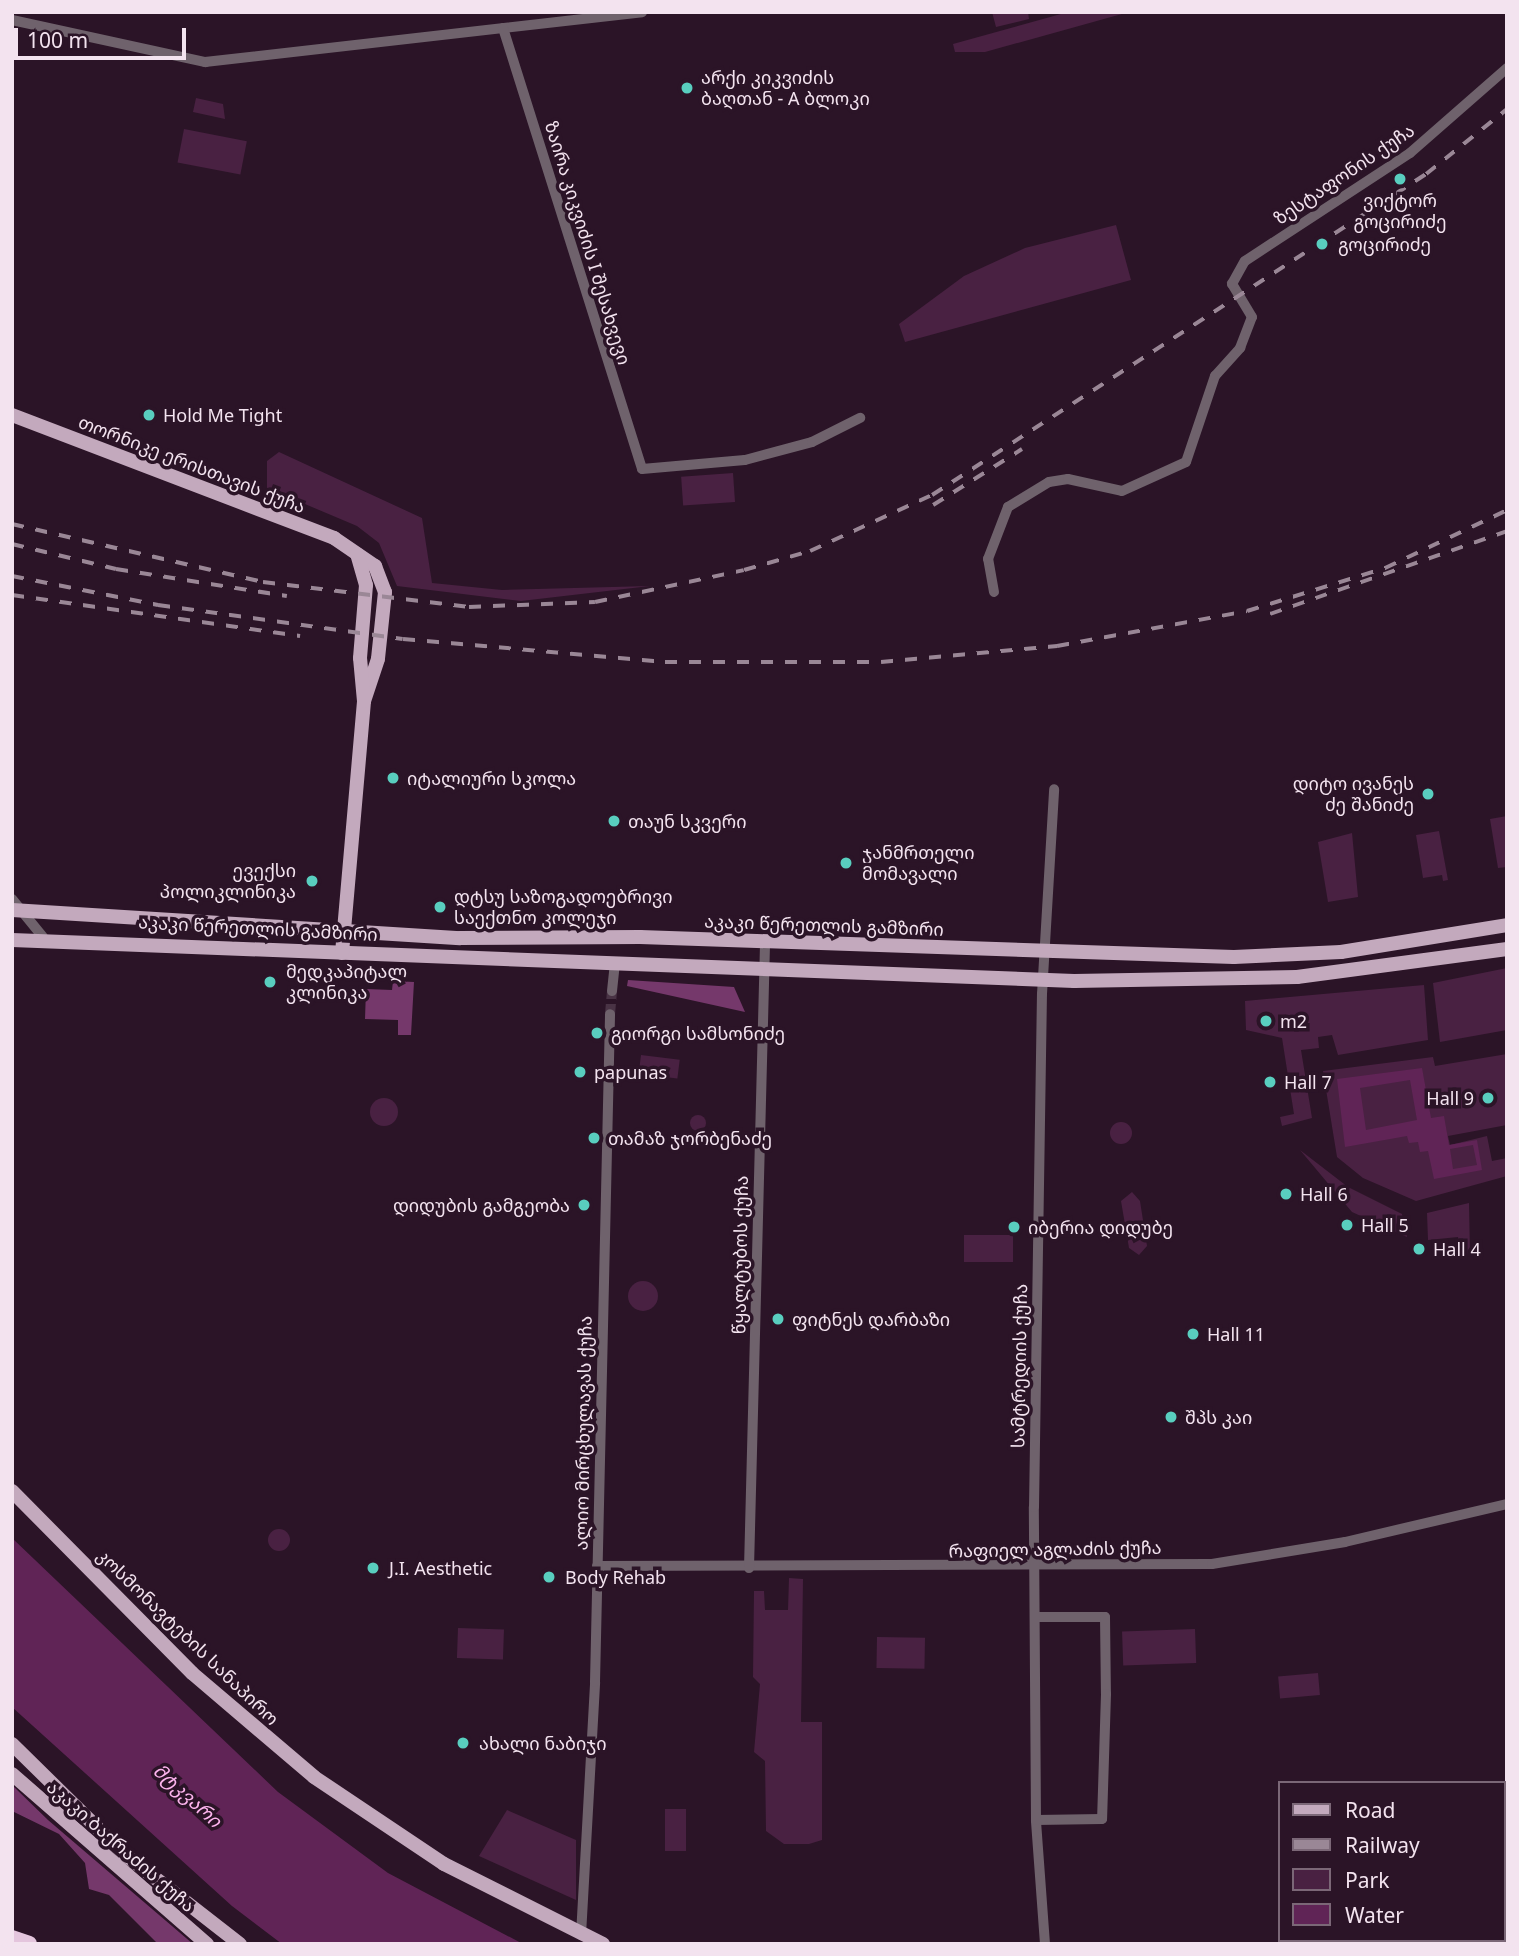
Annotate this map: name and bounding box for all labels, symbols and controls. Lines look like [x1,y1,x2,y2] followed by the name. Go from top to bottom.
[18,14,189,58] scale bar
[27,26,88,54] text: 100 m
[701,67,870,110] place label: არქი კიკვიძის ბაღთან - A ბლოკი
[679,80,695,96] marker: არქი კიკვიძის ბაღთან - A ბლოკი
[541,119,635,367] street label: ზაირა კიკვიძის I შესახვევი
[1270,119,1418,229] street label: ზესტაფონის ქუჩა
[1392,171,1408,187] marker: ვიქტორ გოცირიძე
[1354,190,1446,232] place label: ვიქტორ გოცირიძე
[1338,233,1431,255] place label: გოცირიძე
[1312,234,1332,254] marker: გოცირიძე
[163,404,282,426] place label: Hold Me Tight
[141,407,157,423] marker: Hold Me Tight
[75,411,309,517] street label: თორნიკე ერისთავის ქუჩა
[407,767,576,789] place label: იტალიური სკოლა
[385,770,401,786] marker: იტალიური სკოლა
[1293,773,1414,816] place label: დიტო ივანეს ძე შანიძე
[1420,786,1436,802] marker: დიტო ივანეს ძე შანიძე
[628,810,747,832] place label: თაუნ სკვერი
[606,813,622,829] marker: თაუნ სკვერი
[862,842,974,884] place label: ჯანმრთელი მომავალი
[836,853,856,873] marker: ჯანმრთელი მომავალი
[160,860,296,903] place label: ევექსი პოლიკლინიკა
[302,871,322,891] marker: ევექსი პოლიკლინიკა
[454,886,673,928] place label: დტსუ საზოგადოებრივი საექთნო კოლეჯი
[432,899,448,915] marker: დტსუ საზოგადოებრივი საექთნო კოლეჯი
[704,910,944,940] street label: აკაკი წერეთლის გამზირი
[138,911,378,945] street label: აკაკი წერეთლის გამზირი
[286,961,407,1004] place label: მედკაპიტალ კლინიკა
[260,972,280,992] marker: მედკაპიტალ კლინიკა
[1280,1010,1307,1032] place label: m2
[1258,1013,1274,1029] marker: m2
[611,1022,785,1044] place label: გიორგი სამსონიძე
[589,1025,605,1041] marker: გიორგი სამსონიძე
[594,1061,667,1083] place label: papunas
[572,1064,588,1080] marker: papunas
[1284,1071,1332,1093] place label: Hall 7
[1262,1074,1278,1090] marker: Hall 7
[1426,1087,1474,1109] place label: Hall 9
[1480,1090,1496,1106] marker: Hall 9
[608,1127,772,1149] place label: თამაზ ჯორბენაძე
[586,1130,602,1146] marker: თამაზ ჯორბენაძე
[728,1175,752,1335] street label: წყალტუბოს ქუჩა
[1300,1183,1348,1205] place label: Hall 6
[1278,1186,1294,1202] marker: Hall 6
[393,1194,570,1216] place label: დიდუბის გამგეობა
[576,1197,592,1213] marker: დიდუბის გამგეობა
[1361,1214,1409,1236] place label: Hall 5
[1028,1216,1173,1238] place label: იბერია დიდუბე
[1339,1217,1355,1233] marker: Hall 5
[1006,1219,1022,1235] marker: იბერია დიდუბე
[1433,1238,1481,1260] place label: Hall 4
[1411,1241,1427,1257] marker: Hall 4
[1007,1284,1031,1448] street label: სამტრედიის ქუჩა
[792,1308,950,1330] place label: ფიტნეს დარბაზი
[770,1311,786,1327] marker: ფიტნეს დარბაზი
[570,1315,596,1551] street label: ალიო მირცხულავას ქუჩა
[1207,1323,1265,1345] place label: Hall 11
[1185,1326,1201,1342] marker: Hall 11
[1185,1406,1252,1428] place label: შპს კაი
[1163,1409,1179,1425] marker: შპს კაი
[948,1536,1162,1562] street label: რაფიელ აგლაძის ქუჩა
[93,1544,283,1730] street label: კოსმონავტების სანაპირო
[389,1557,492,1579] place label: J.I. Aesthetic
[363,1558,383,1578] marker: J.I. Aesthetic
[565,1566,666,1588] place label: Body Rehab
[539,1567,559,1587] marker: Body Rehab
[479,1732,607,1754] place label: ახალი ნაბიჯი
[453,1733,473,1753] marker: ახალი ნაბიჯი
[148,1759,226,1833] water label: მტკვარი
[42,1776,200,1916] street label: აკაკი ბაქრაძის ქუჩა
[1278,1781,1505,1942] legend
[1345,1796,1395,1824] text: Road
[1345,1831,1420,1859] text: Railway
[1345,1866,1389,1894] text: Park
[1345,1901,1404,1929] text: Water

